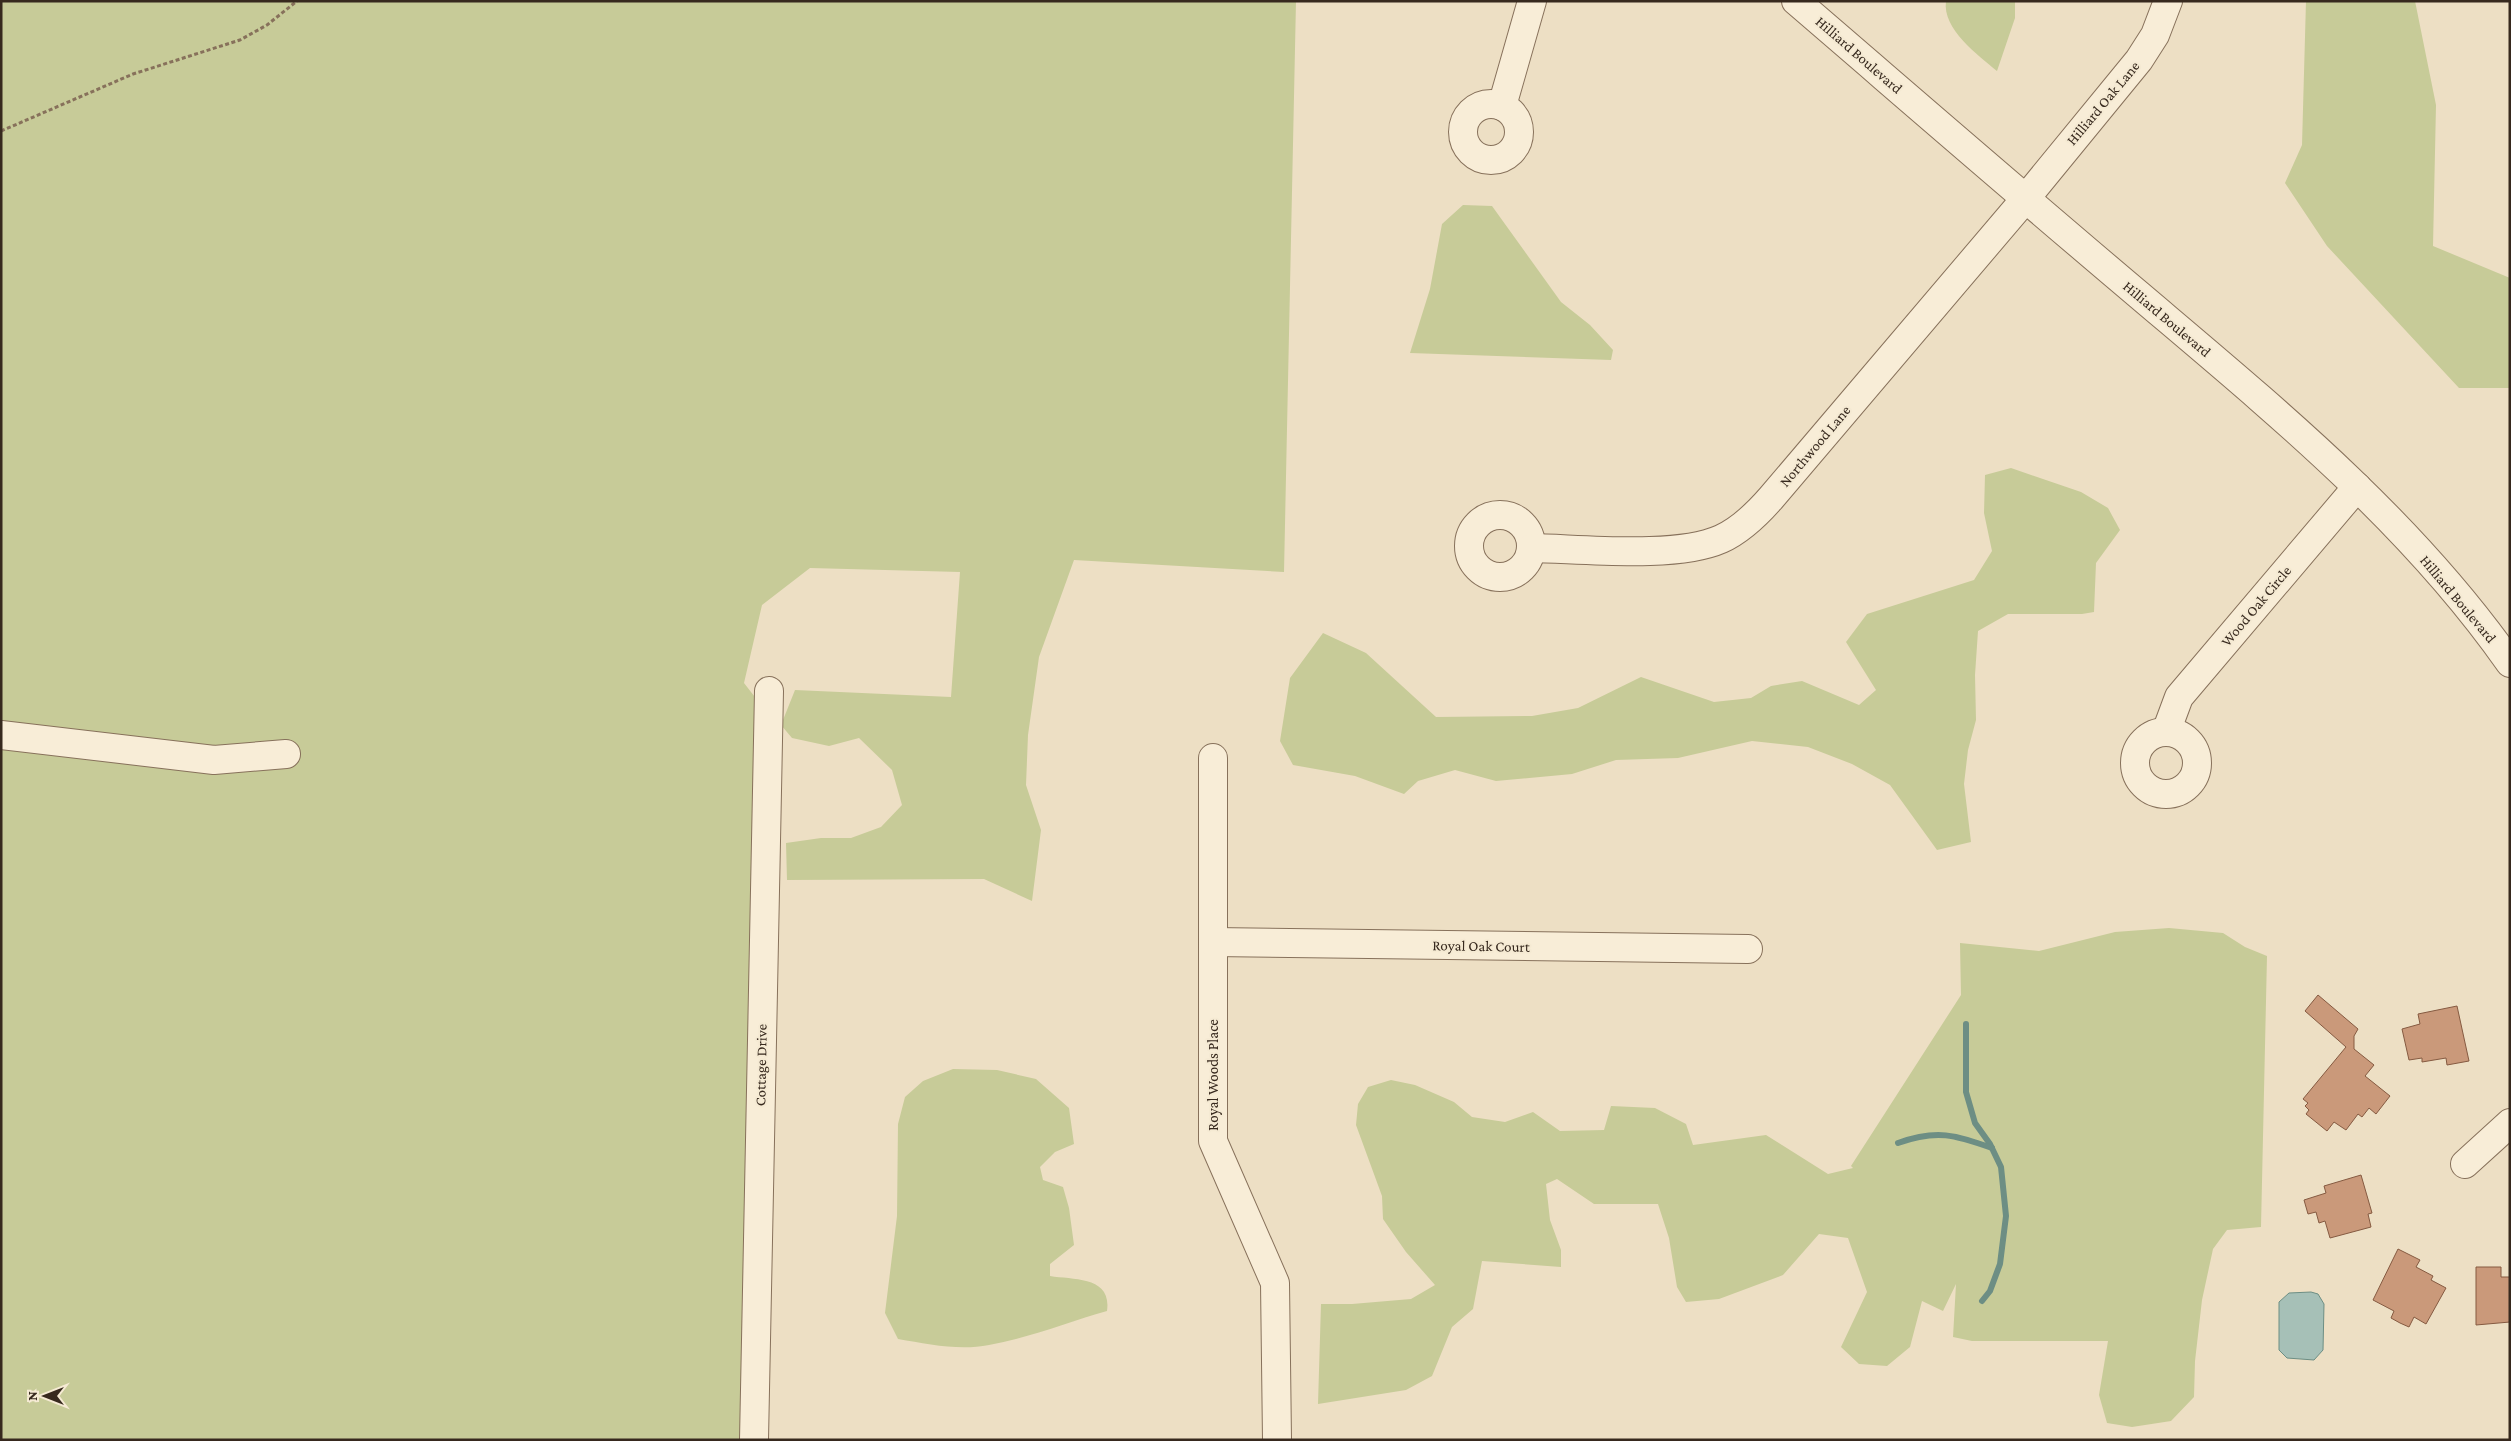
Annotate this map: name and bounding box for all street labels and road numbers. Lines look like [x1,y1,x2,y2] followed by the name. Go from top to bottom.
[1813,13,1905,97] street label: Hilliard Boulevard
[2063,58,2143,148] street label: Hilliard Oak Lane
[2120,278,2214,360] street label: Hilliard Boulevard
[1776,402,1854,490] street label: Northwood Lane
[2417,552,2499,646] street label: Hilliard Boulevard
[2218,562,2295,650] street label: Wood Oak Circle
[1432,937,1531,956] street label: Royal Oak Court
[1205,1019,1222,1131] street label: Royal Woods Place
[752,1023,771,1106] street label: Cottage Drive

